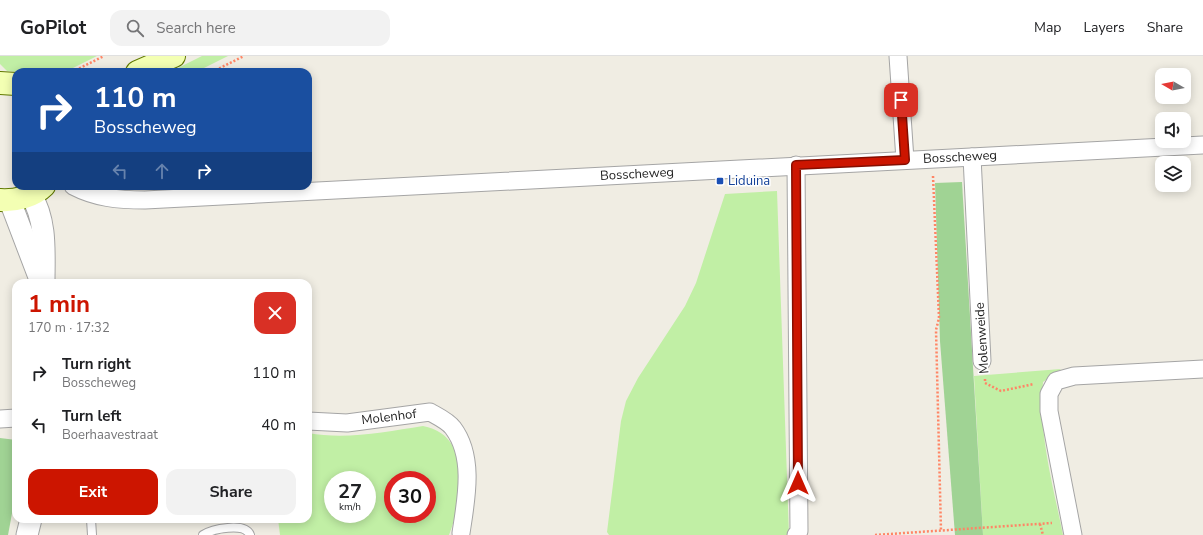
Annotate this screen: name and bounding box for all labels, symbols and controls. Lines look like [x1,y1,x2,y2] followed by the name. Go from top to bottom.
[110,10,390,46] search box
[20,15,86,41] text: GoPilot
[124,17,146,39] icon: search
[156,18,236,38] text: Search here
[1034,18,1061,37] text: Map
[1083,18,1125,37] text: Layers
[1147,18,1183,37] text: Share
[1155,68,1191,104] north arrow
[1155,68,1191,192] map controls
[94,79,177,117] text: 110 m
[884,83,918,117] pin
[28,84,80,136] icon: right
[890,89,912,111] icon: arrive
[1155,112,1191,148] button: sound
[94,115,197,139] text: Bosscheweg
[923,146,997,168] street label: Bosscheweg
[1155,156,1191,192] button: layers
[109,160,131,182] icon: left
[151,160,173,182] icon: ahead
[193,160,215,182] icon: right
[600,163,674,185] street label: Bosscheweg
[728,172,770,190] place label: Liduina
[715,176,725,186] marker: Liduina
[28,288,90,320] text: 1 min
[254,292,296,334] button: close
[971,302,993,374] street label: Molenweide
[28,319,110,337] text: 170 m · 17:32
[62,354,131,374] text: Turn right
[28,362,50,384] icon: right
[252,363,296,383] text: 110 m
[62,374,136,392] text: Bosscheweg
[360,405,418,429] street label: Molenhof
[62,406,121,426] text: Turn left
[28,414,50,436] icon: left
[261,415,296,435] text: 40 m
[62,426,158,444] text: Boerhaavestraat
[777,462,819,504] position arrow
[28,469,158,515] button: Exit
[166,469,296,515] button: Share
[384,471,436,523] speed limit sign: 30
[338,478,362,505] text: 27
[339,500,361,514] text: km/h

